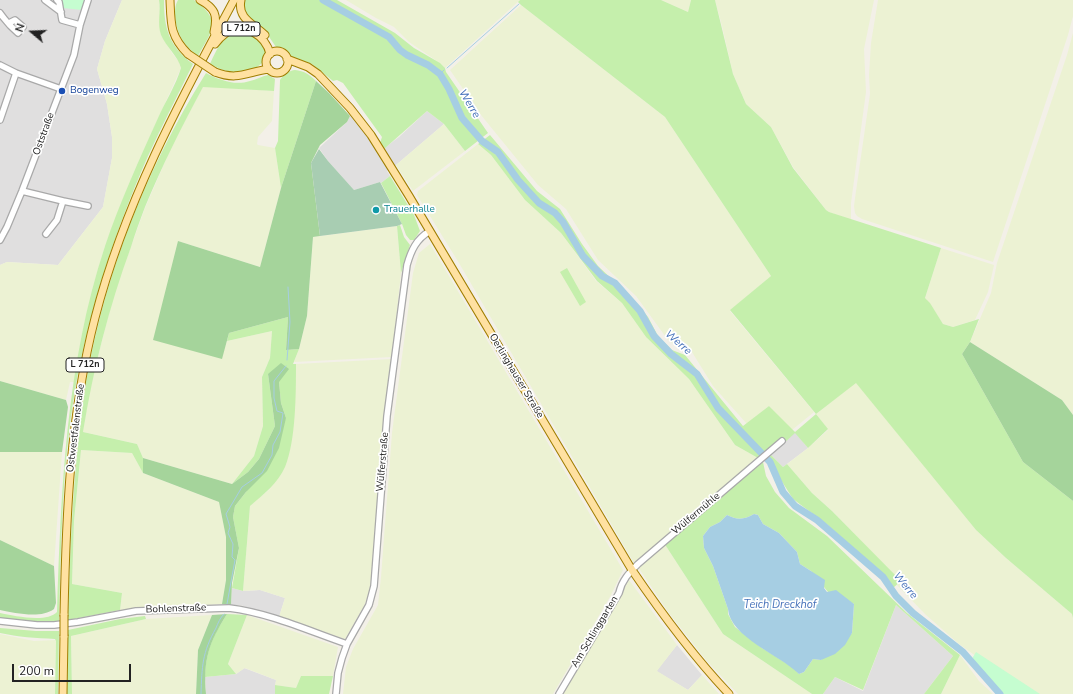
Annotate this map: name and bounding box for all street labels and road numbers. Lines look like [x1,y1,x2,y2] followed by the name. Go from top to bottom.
[222,22,260,36] road number: L 712n
[31,111,57,157] street label: Oststraße
[486,332,546,420] street label: Oerlinghauser Straße
[66,358,104,372] road number: L 712n
[65,383,87,473] street label: Ostwestfalenstraße
[374,432,392,492] street label: Wülferstraße
[669,490,723,538] street label: Wülfermühle
[569,594,621,670] street label: Am Schlinggarten
[146,602,206,616] street label: Bohlenstraße

